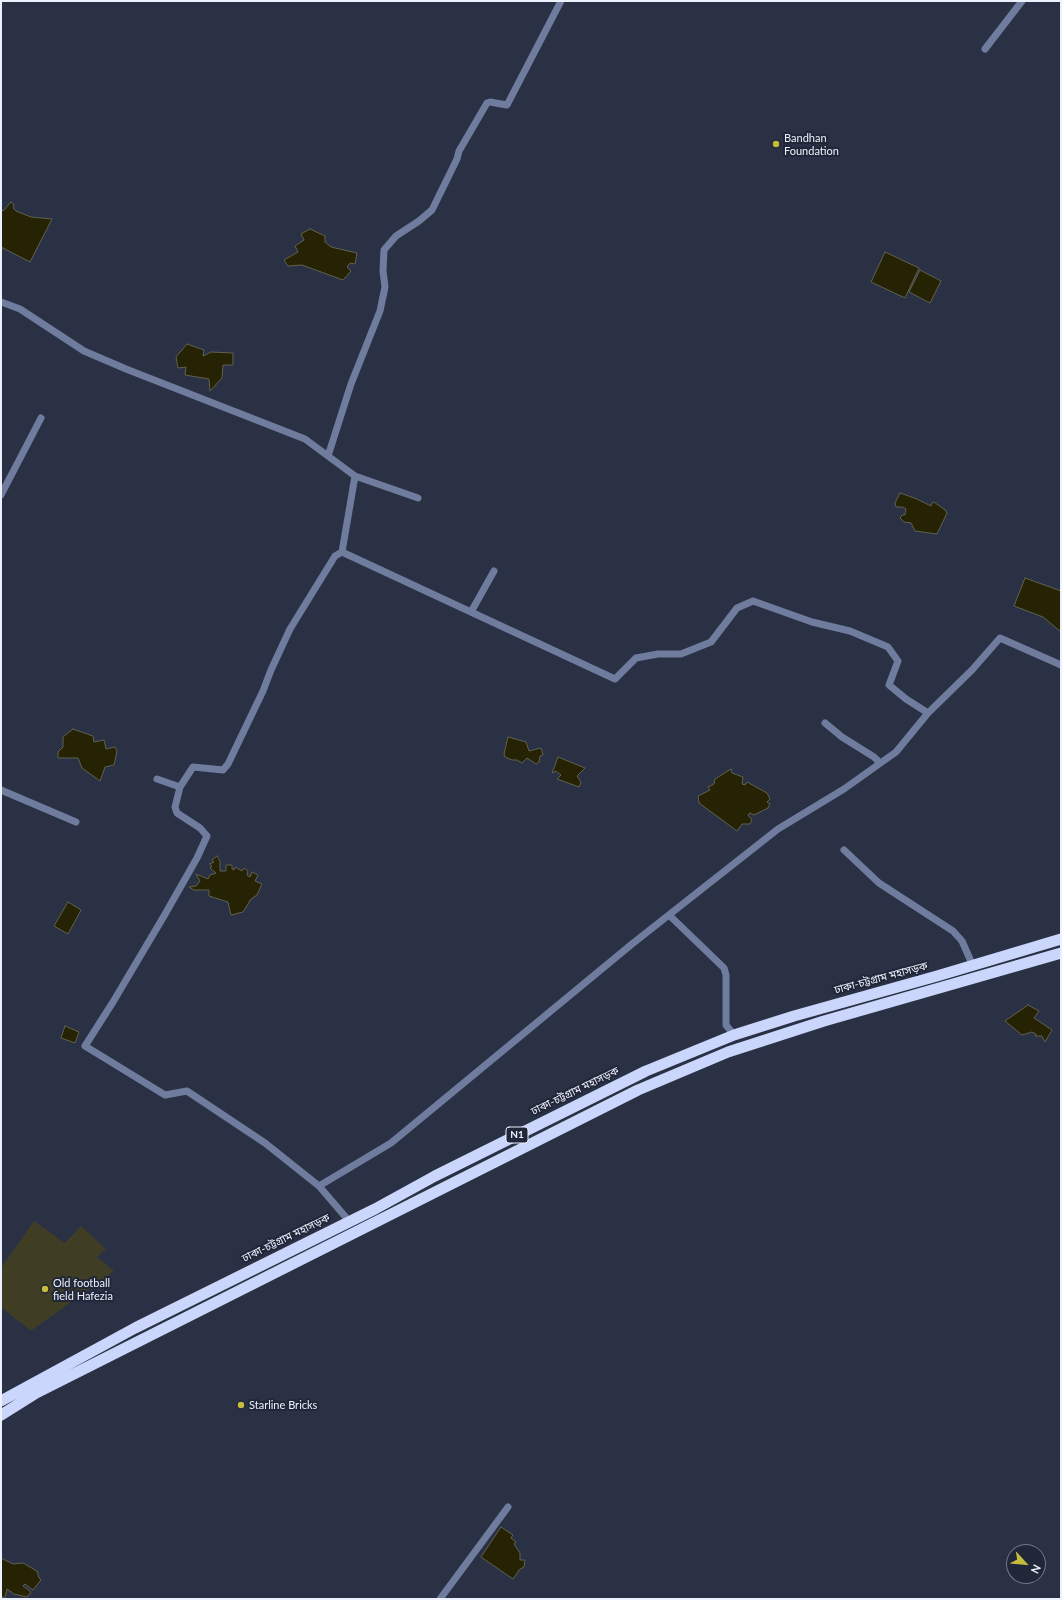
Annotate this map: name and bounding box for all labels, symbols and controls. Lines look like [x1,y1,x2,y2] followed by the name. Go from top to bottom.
[784,131,839,157] place label: Bandhan Foundation
[771,139,781,149] marker: Bandhan Foundation
[833,959,929,997] street label: ঢাকা-চট্টগ্রাম মহাসড়ক
[529,1064,621,1118] street label: ঢাকা-চট্টগ্রাম মহাসড়ক
[506,1127,528,1143] road number: N1
[240,1211,332,1265] street label: ঢাকা-চট্টগ্রাম মহাসড়ক
[53,1276,113,1302] place label: Old football field Hafezia
[40,1284,50,1294] marker: Old football field Hafezia
[249,1398,317,1412] place label: Starline Bricks
[236,1400,246,1410] marker: Starline Bricks
[1006,1544,1046,1584] north arrow
[1029,1562,1044,1576] text: N

